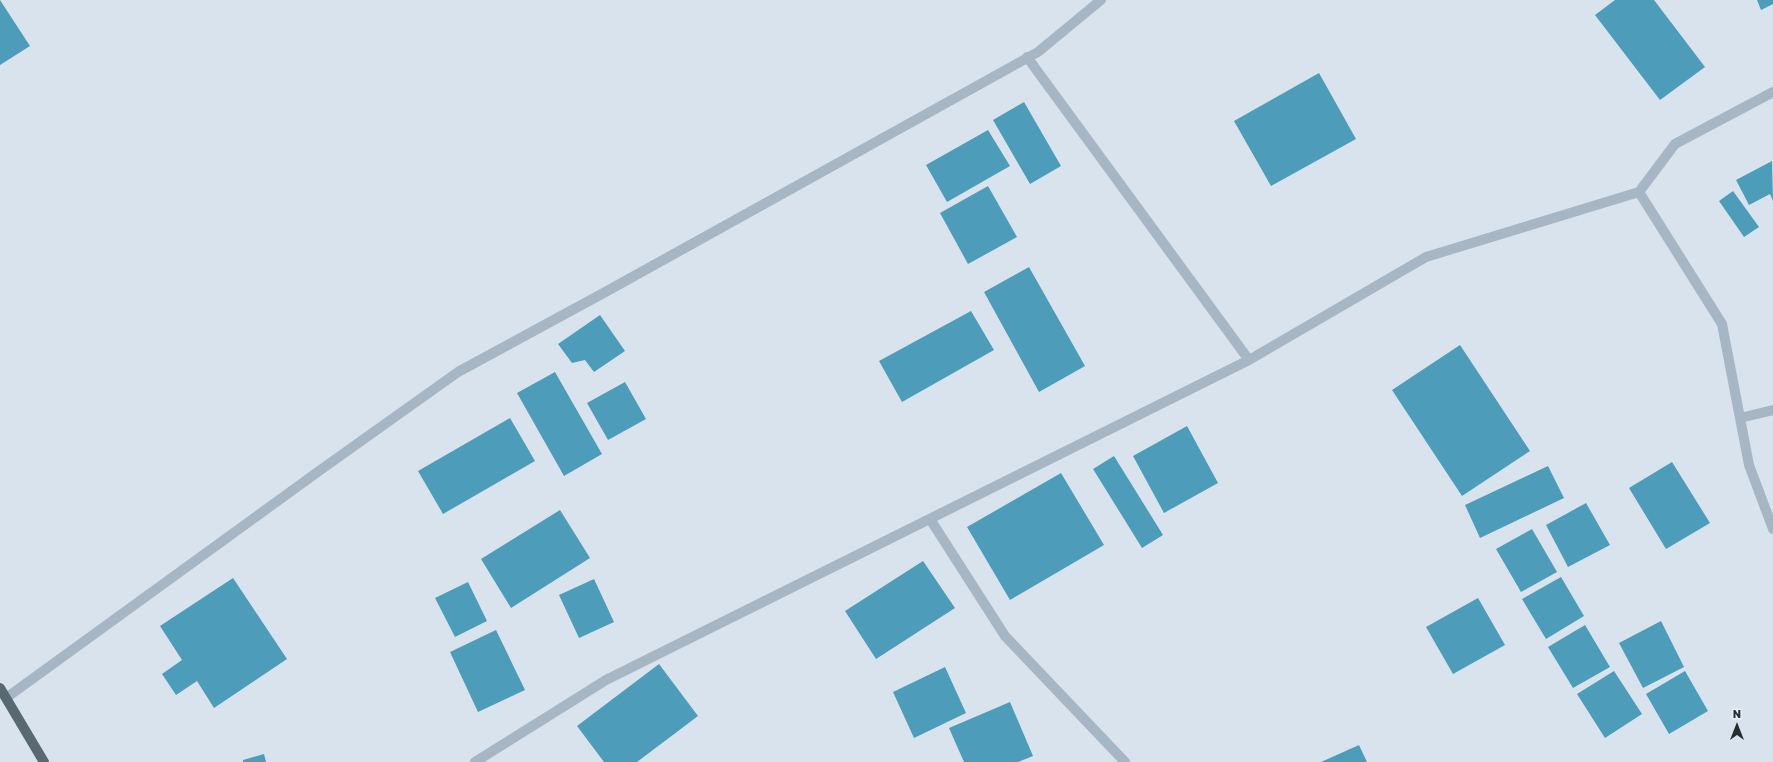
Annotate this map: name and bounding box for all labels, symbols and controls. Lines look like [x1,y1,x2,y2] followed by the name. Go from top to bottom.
[1717,706,1757,746] north arrow
[1733,707,1741,720] text: N

